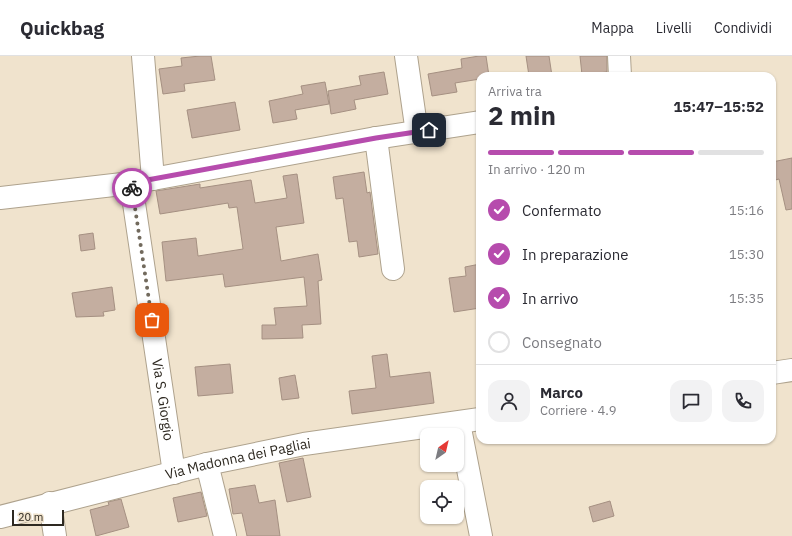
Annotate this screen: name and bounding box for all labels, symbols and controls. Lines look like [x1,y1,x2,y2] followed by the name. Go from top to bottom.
[20,16,104,40] text: Quickbag
[591,19,634,37] text: Mappa
[656,19,692,37] text: Livelli
[714,19,772,37] text: Condividi
[488,83,542,100] text: Arriva tra
[673,97,764,116] text: 15:47–15:52
[488,98,556,132] text: 2 min
[412,113,446,147] pin
[418,119,440,141] icon: home
[488,161,585,178] text: In arrivo · 120 m
[112,168,152,208] courier
[121,177,143,199] icon: bike
[488,199,510,221] icon: check
[522,201,602,220] text: Confermato
[729,202,764,219] text: 15:16
[488,243,510,265] icon: check
[522,245,628,264] text: In preparazione
[729,246,764,263] text: 15:30
[488,287,510,309] icon: check
[522,289,579,308] text: In arrivo
[729,290,764,307] text: 15:35
[135,303,169,337] pin
[141,309,163,331] icon: bag
[522,333,602,352] text: Consegnato
[148,357,178,442] street label: Via S. Giorgio
[488,380,530,422] button: person
[670,380,712,422] button: chat
[722,380,764,422] button: phone
[540,383,583,402] text: Marco
[540,402,617,419] text: Corriere · 4.9
[420,428,464,472] north arrow
[420,428,464,524] map controls
[163,434,312,483] street label: Via Madonna dei Pagliai
[420,480,464,524] button: locate
[12,508,64,527] scale bar
[18,510,43,524] text: 20 m

